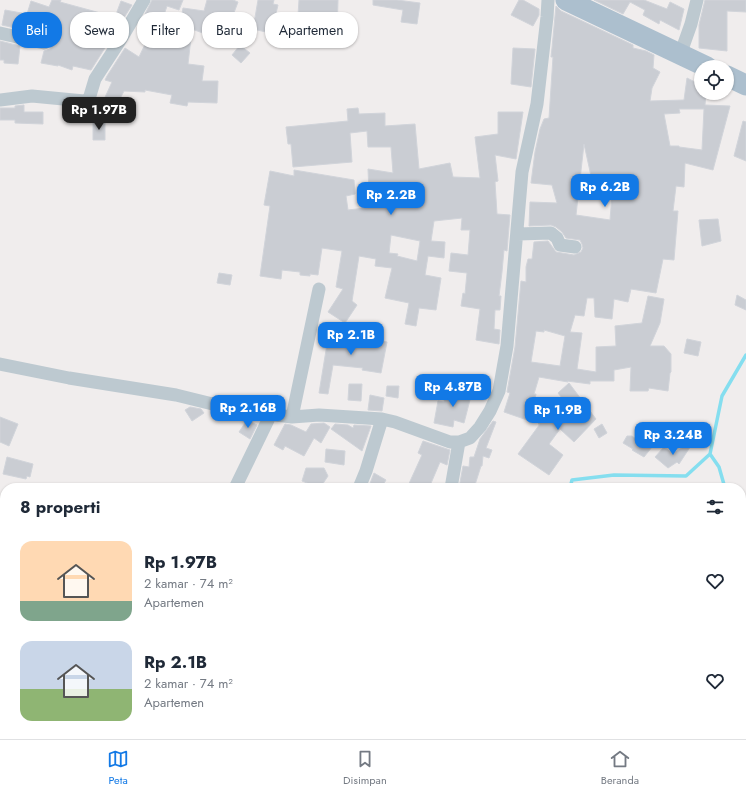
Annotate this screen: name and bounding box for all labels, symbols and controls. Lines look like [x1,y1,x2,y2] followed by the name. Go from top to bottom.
[12,12,62,48] chip: Beli
[70,12,129,48] chip: Sewa
[137,12,194,48] chip: Filter
[202,12,257,48] chip: Baru
[265,12,358,48] chip: Apartemen
[694,60,734,100] map controls
[694,60,734,100] button: locate
[58,97,140,131] pin: Rp 1.97B
[71,100,127,119] text: Rp 1.97B
[568,174,642,208] pin: Rp 6.2B
[580,177,630,196] text: Rp 6.2B
[354,182,428,216] pin: Rp 2.2B
[366,185,416,204] text: Rp 2.2B
[314,322,388,356] pin: Rp 2.1B
[327,325,375,344] text: Rp 2.1B
[412,374,494,408] pin: Rp 4.87B
[424,377,482,396] text: Rp 4.87B
[207,395,289,429] pin: Rp 2.16B
[521,397,595,431] pin: Rp 1.9B
[220,398,277,417] text: Rp 2.16B
[534,400,582,419] text: Rp 1.9B
[632,422,714,456] pin: Rp 3.24B
[644,425,702,444] text: Rp 3.24B
[20,495,100,519] text: 8 properti
[704,496,726,518] icon: filters
[144,550,217,574] text: Rp 1.97B
[52,557,100,605] icon: home
[704,570,726,592] icon: heart
[144,574,233,593] text: 2 kamar · 74 m²
[144,593,204,612] text: Apartemen
[144,650,207,674] text: Rp 2.1B
[52,657,100,705] icon: home
[704,670,726,692] icon: heart
[144,674,233,693] text: 2 kamar · 74 m²
[144,693,204,712] text: Apartemen
[107,748,129,788] tab: Peta
[343,748,387,788] tab: Disimpan
[601,748,639,788] tab: Beranda

